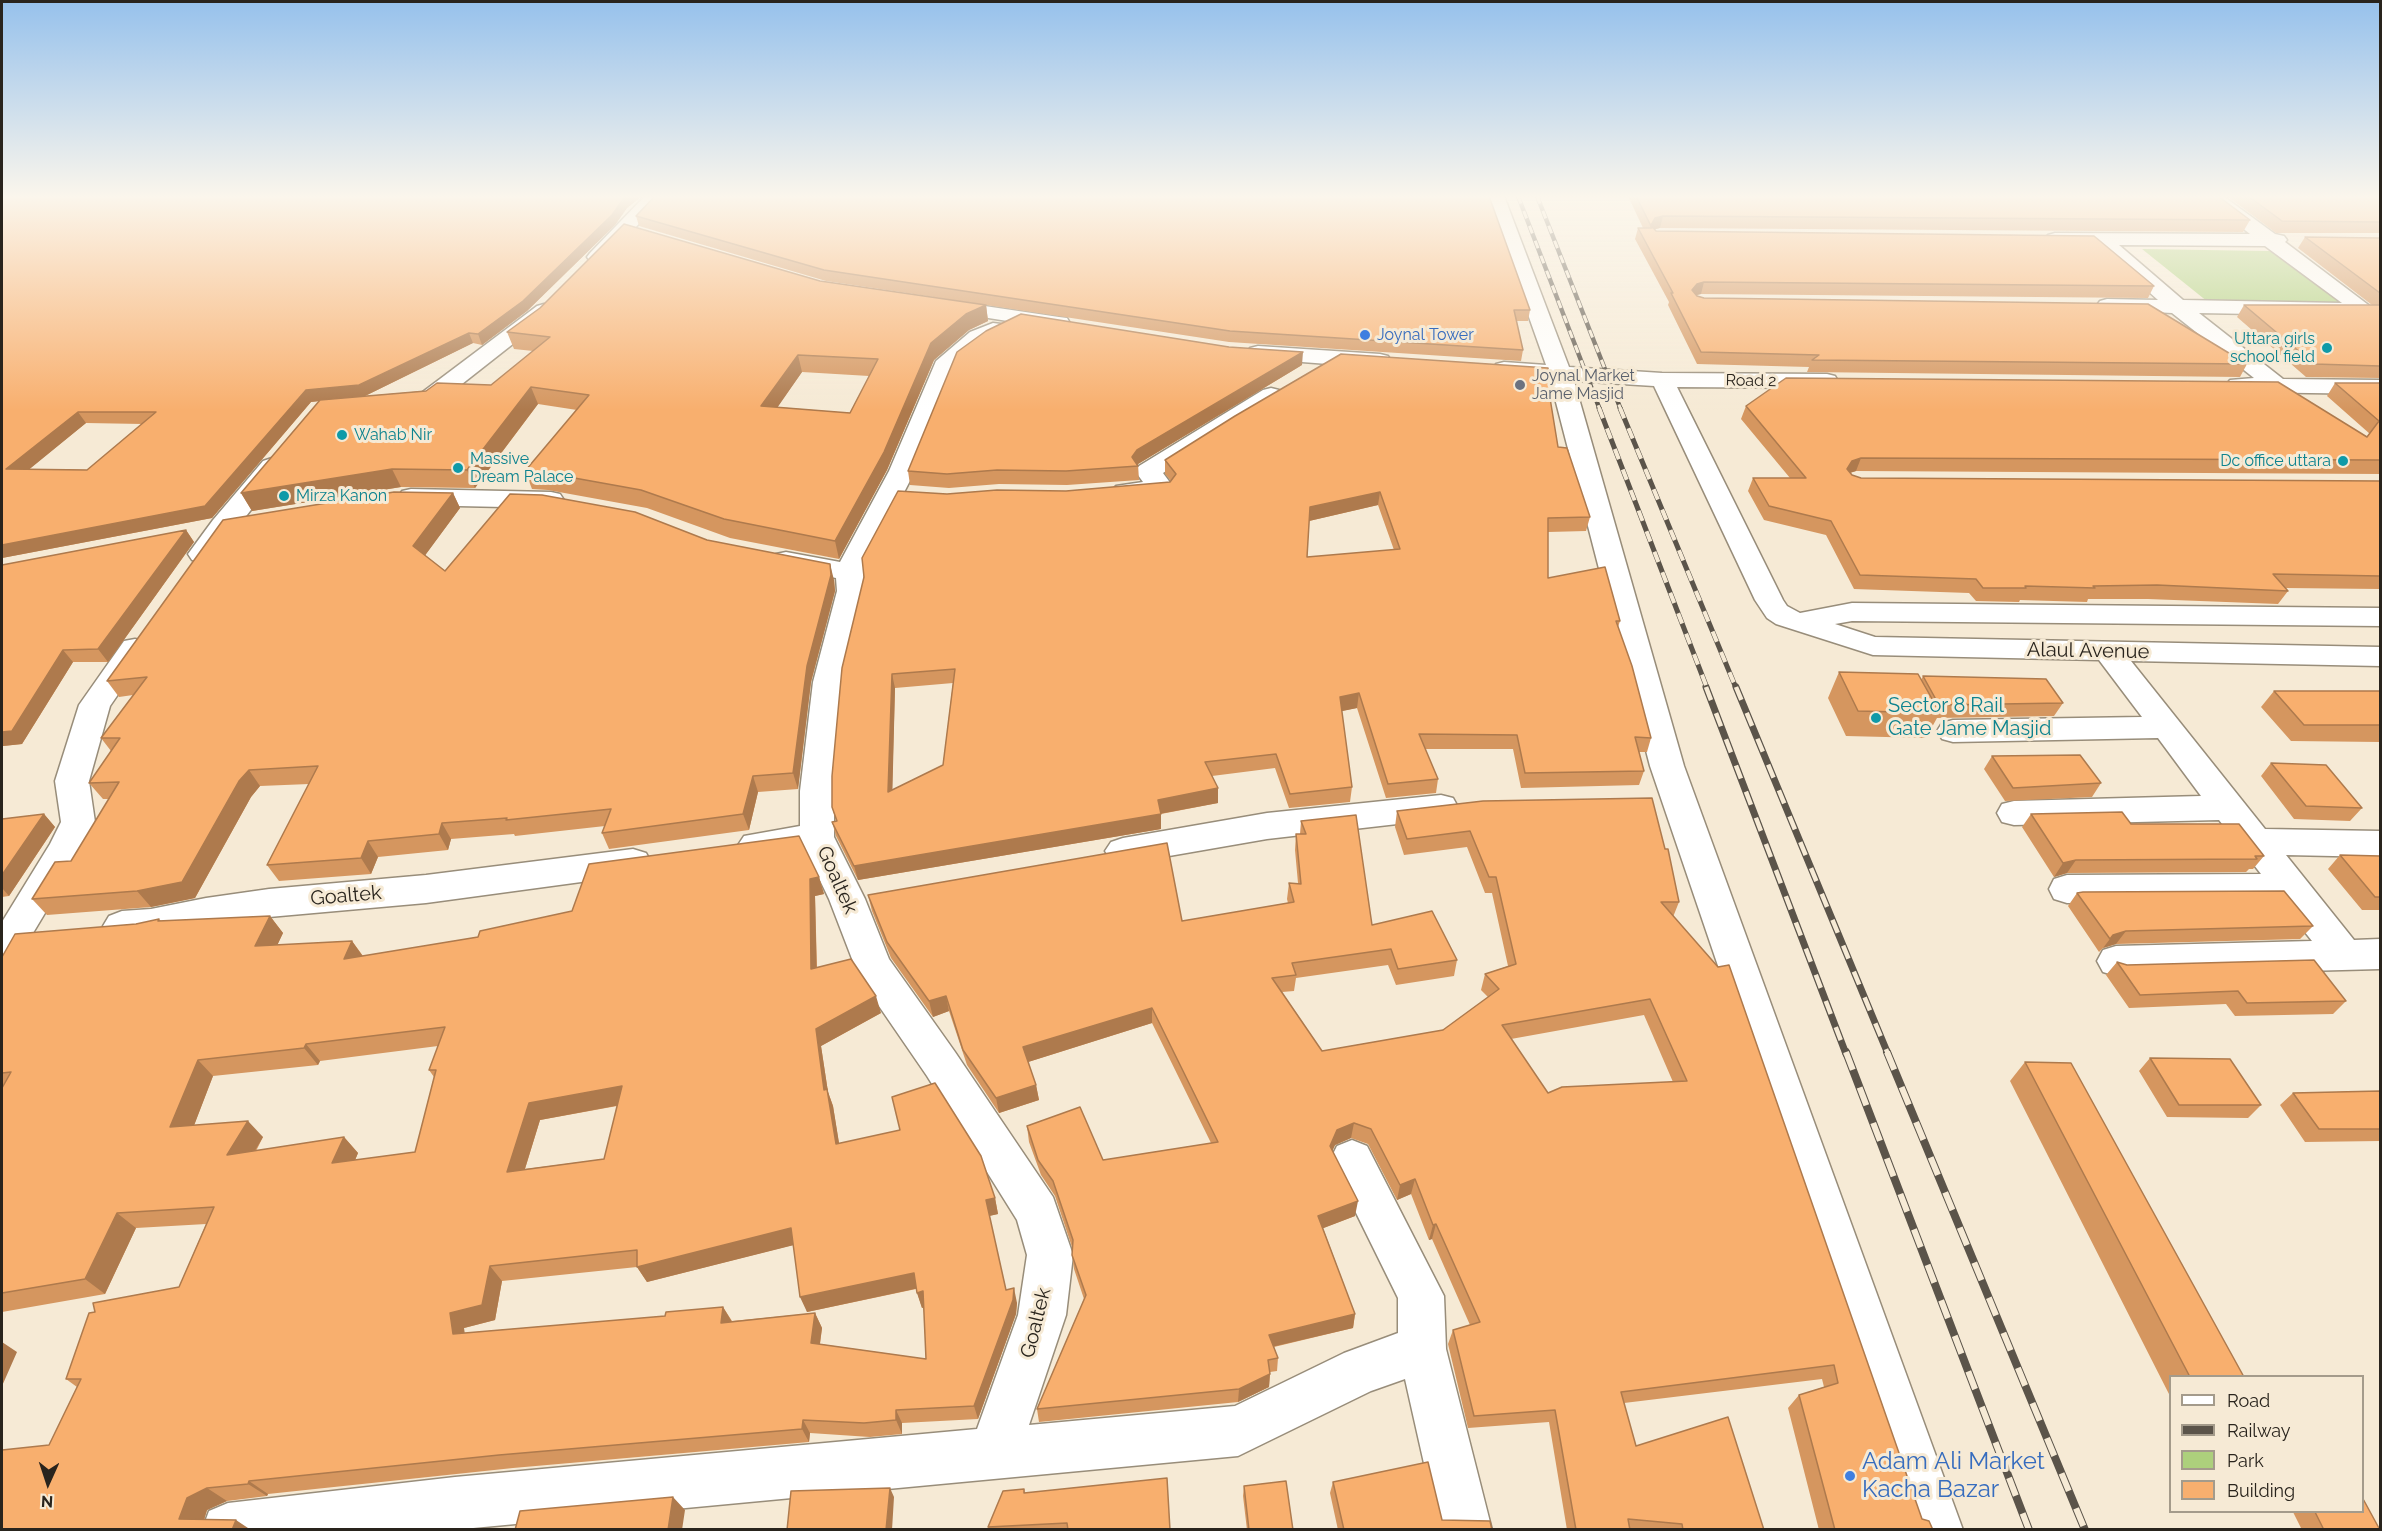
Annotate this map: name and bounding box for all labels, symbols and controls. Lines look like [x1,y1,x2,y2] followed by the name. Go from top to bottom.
[1377,325,1474,345] place label: Joynal Tower
[1358,328,1372,342] marker: Joynal Tower
[2230,329,2315,367] place label: Uttara girls school field
[2320,341,2334,355] marker: Uttara girls school field
[1532,366,1635,404] place label: Joynal Market Jame Masjid
[1725,371,1777,391] street label: Road 2
[1513,378,1527,392] marker: Joynal Market Jame Masjid
[354,425,432,445] place label: Wahab Nir
[335,428,349,442] marker: Wahab Nir
[470,449,573,487] place label: Massive Dream Palace
[2220,451,2331,471] place label: Dc office uttara
[2336,454,2350,468] marker: Dc office uttara
[451,461,465,475] marker: Massive Dream Palace
[296,486,387,506] place label: Mirza Kanon
[277,489,291,503] marker: Mirza Kanon
[2027,638,2149,664] street label: Alaul Avenue
[1888,694,2051,741] place label: Sector 8 Rail Gate Jame Masjid
[1869,711,1883,725] marker: Sector 8 Rail Gate Jame Masjid
[812,842,862,918] street label: Goaltek
[309,881,383,911] street label: Goaltek
[1016,1285,1056,1361] street label: Goaltek
[2169,1375,2364,1513] legend
[2227,1390,2270,1411] text: Road
[2227,1420,2291,1441] text: Railway
[1862,1448,2045,1504] place label: Adam Ali Market Kacha Bazar
[2227,1450,2264,1471] text: Park
[18,1453,78,1513] north arrow
[1843,1469,1857,1483] marker: Adam Ali Market Kacha Bazar
[2227,1480,2295,1501] text: Building
[40,1492,54,1511] text: N

